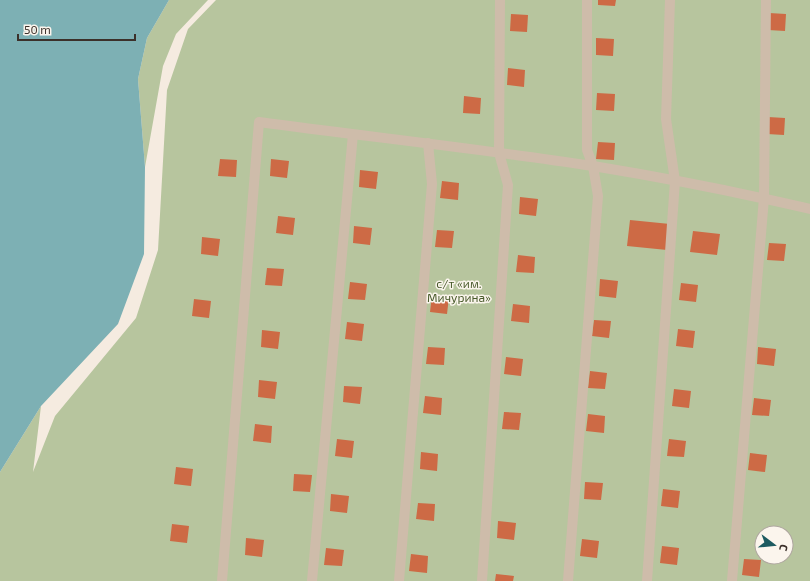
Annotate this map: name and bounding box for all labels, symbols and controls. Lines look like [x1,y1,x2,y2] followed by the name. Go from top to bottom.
[18,16,135,42] scale bar
[24,22,51,36] text: 50 m
[427,276,491,305] park label: с/т «им. Мичурина»
[754,525,794,565] north arrow
[777,543,791,553] text: С

